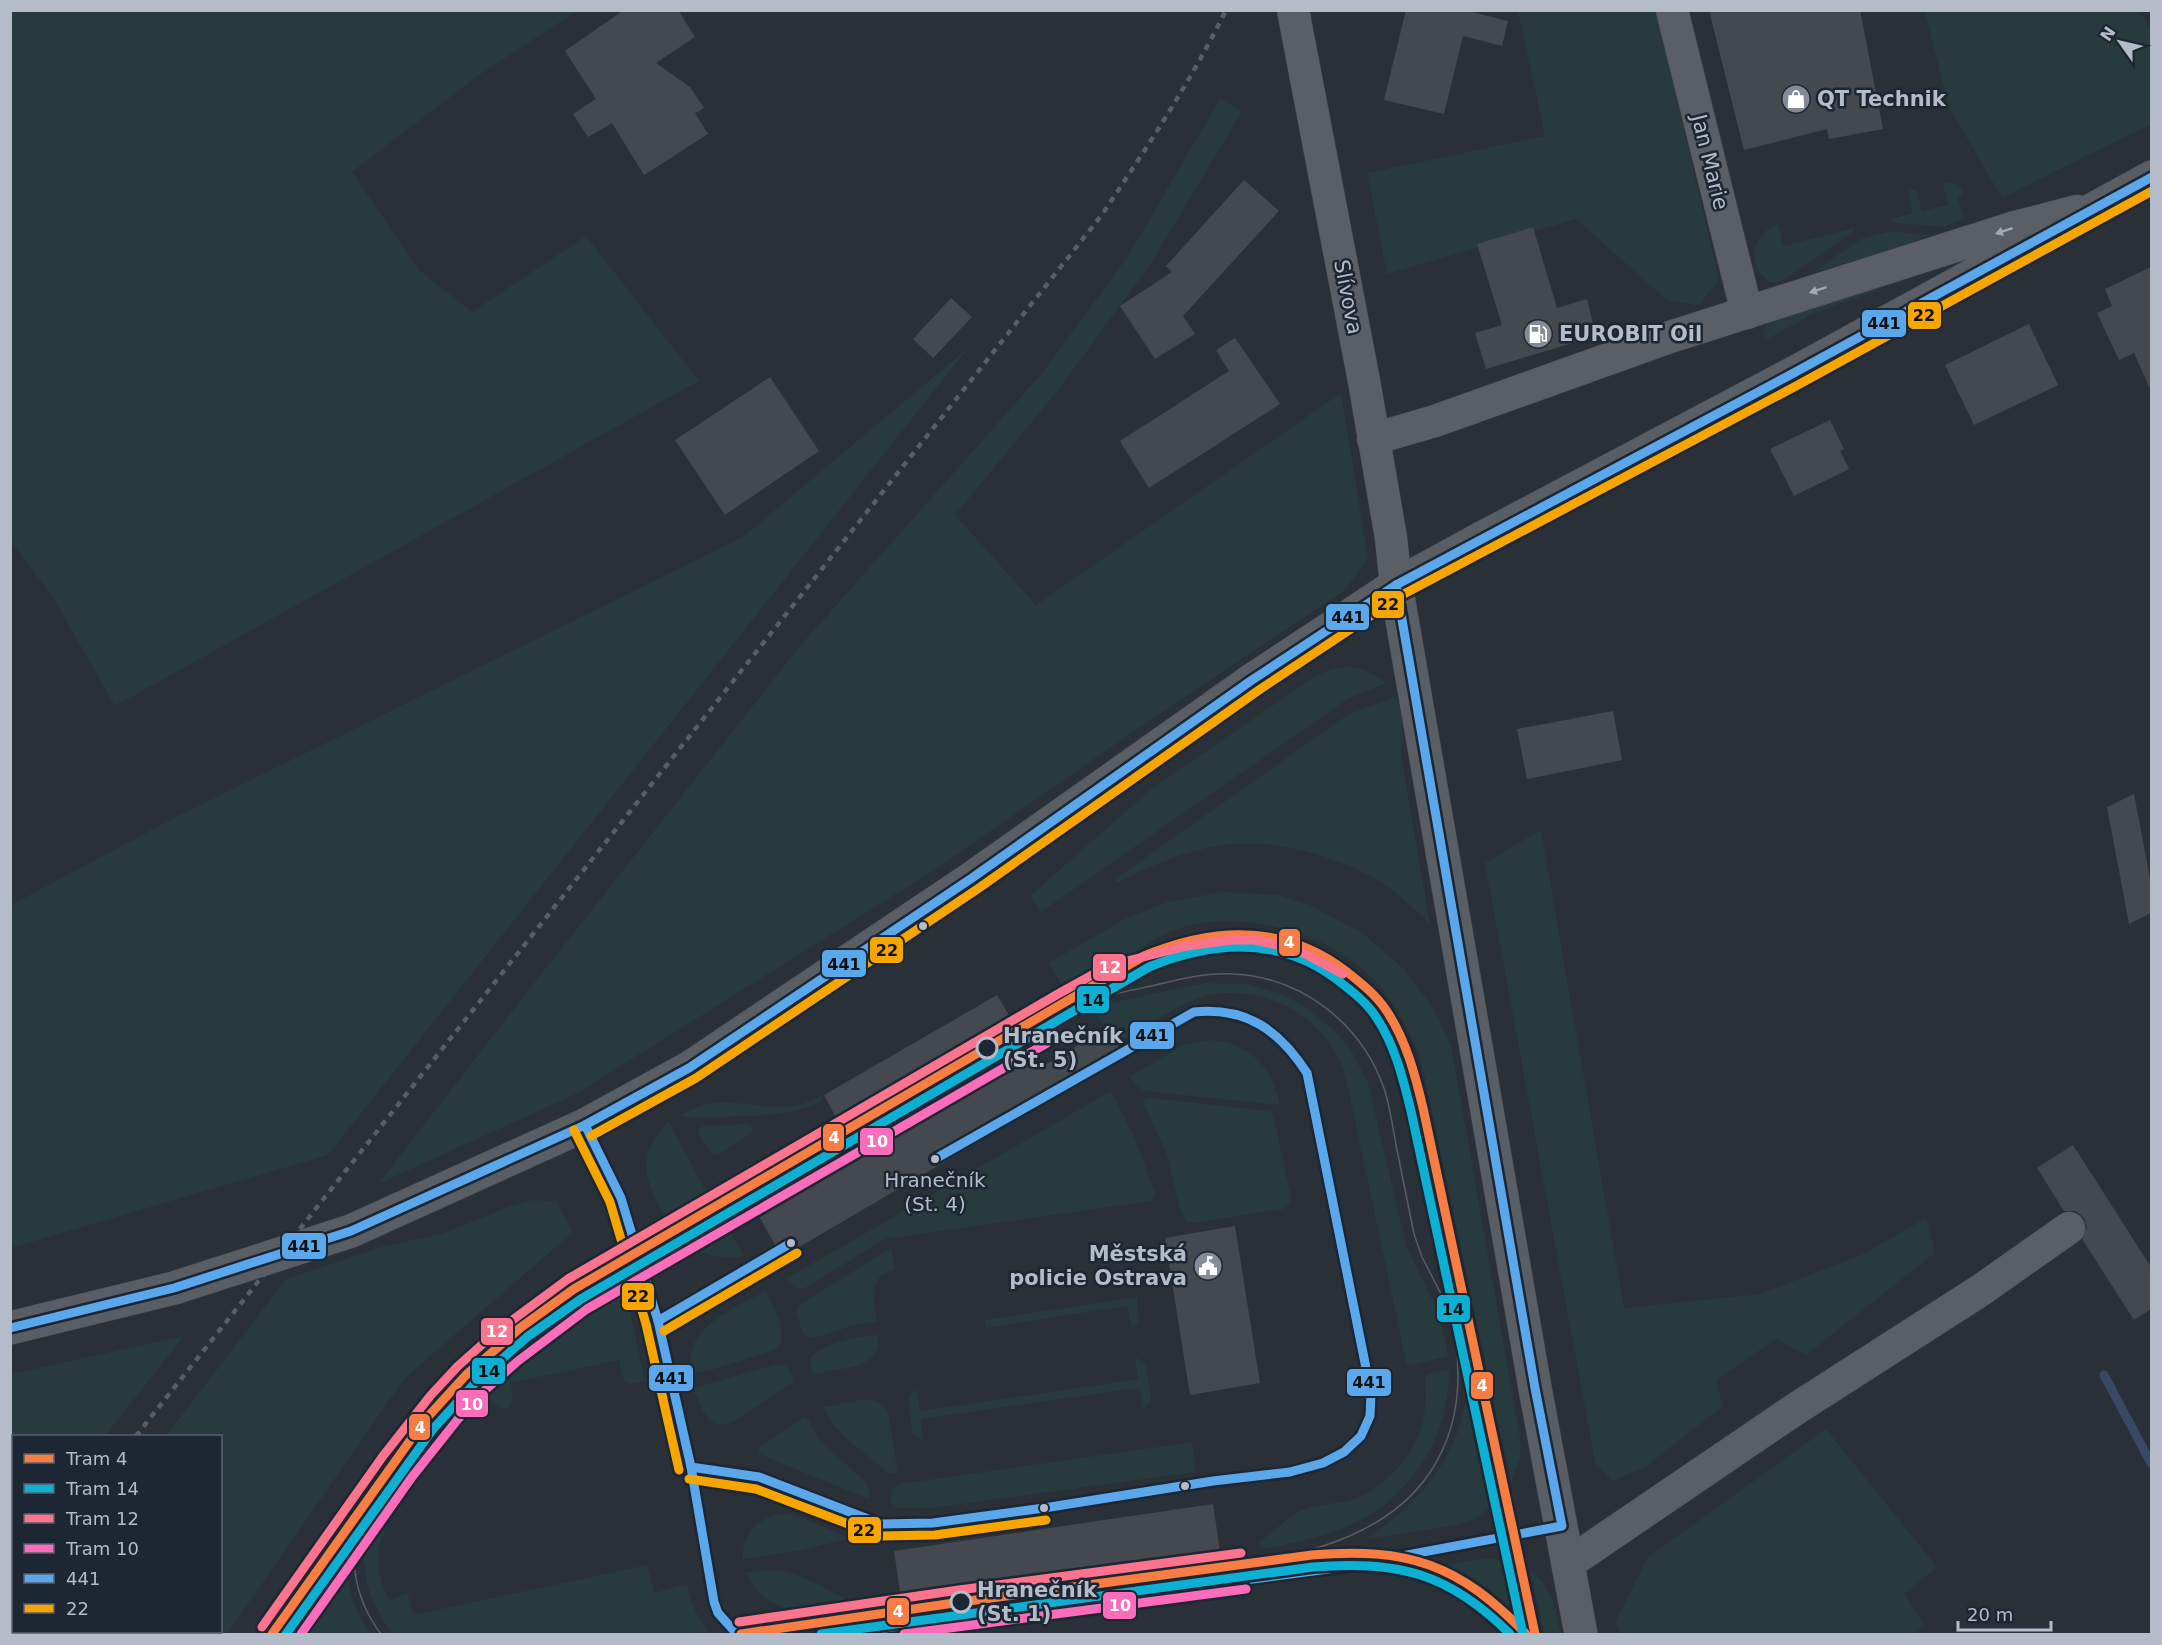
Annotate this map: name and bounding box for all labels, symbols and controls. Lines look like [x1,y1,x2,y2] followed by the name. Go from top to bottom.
[2090,12,2150,72] north arrow
[2096,23,2120,45] text: N
[1780,83,1812,115] shop icon: QT Technik
[1817,87,1947,111] place label: QT Technik
[1686,110,1733,212] street label: Jan Marie
[1995,226,2013,236] one-way arrow
[1329,258,1367,336] street label: Slívova
[1809,286,1827,296] one-way arrow
[1907,301,1942,330] line badge: 22
[1913,306,1935,325] text: 22
[1861,309,1907,338] line badge: 441
[1867,314,1901,333] text: 441
[1522,318,1554,350] fuel station icon: EUROBIT Oil
[1559,322,1702,346] place label: EUROBIT Oil
[1371,590,1405,619] line badge: 22
[1377,595,1399,614] text: 22
[1325,603,1370,631] line badge: 441
[1331,608,1365,627] text: 441
[917,920,929,932] unlabelled marker
[1278,928,1301,957] line badge: 4
[1283,933,1295,952] text: 4
[869,936,904,964] line badge: 22
[876,941,898,960] text: 22
[821,949,867,978] line badge: 441
[1092,953,1127,982] line badge: 12
[827,955,861,974] text: 441
[1099,958,1121,977] text: 12
[1076,985,1110,1014] line badge: 14
[1082,991,1104,1010] text: 14
[1129,1021,1175,1050] line badge: 441
[1003,1024,1124,1072] place label: Hranečník (St. 5)
[1135,1026,1169,1045] text: 441
[976,1037,998,1059] marker: Hranečník (St. 5)
[822,1123,845,1152] line badge: 4
[859,1127,894,1156] line badge: 10
[828,1128,840,1147] text: 4
[866,1132,888,1151] text: 10
[929,1153,941,1165] marker: Hranečník (St. 4)
[884,1168,986,1216] place label: Hranečník (St. 4)
[281,1232,327,1260] line badge: 441
[287,1237,321,1256] text: 441
[785,1237,797,1249] unlabelled marker
[1009,1242,1187,1290] place label: Městská policie Ostrava
[1192,1250,1224,1282] public building icon: Městská policie Ostrava
[621,1282,655,1311] line badge: 22
[627,1287,649,1306] text: 22
[1436,1294,1471,1323] line badge: 14
[1442,1300,1464,1319] text: 14
[480,1317,514,1346] line badge: 12
[486,1322,508,1341] text: 12
[471,1357,506,1385] line badge: 14
[478,1362,500,1381] text: 14
[648,1364,694,1392] line badge: 441
[1346,1368,1392,1397] line badge: 441
[654,1369,688,1388] text: 441
[1470,1371,1494,1400] line badge: 4
[1352,1373,1386,1392] text: 441
[1476,1376,1488,1395] text: 4
[455,1389,489,1418] line badge: 10
[461,1395,483,1414] text: 10
[408,1413,431,1441] line badge: 4
[414,1418,426,1437] text: 4
[12,1435,222,1633] legend
[65,1448,128,1469] text: Tram 4
[65,1478,139,1499] text: Tram 14
[1179,1480,1191,1492] unlabelled marker
[1038,1502,1050,1514] unlabelled marker
[65,1508,139,1529] text: Tram 12
[847,1516,882,1544] line badge: 22
[853,1521,875,1540] text: 22
[65,1538,139,1559] text: Tram 10
[66,1568,100,1589] text: 441
[977,1578,1098,1626] place label: Hranečník (St. 1)
[950,1591,972,1613] marker: Hranečník (St. 1)
[1102,1591,1137,1620] line badge: 10
[1958,1594,2051,1632] scale bar
[1109,1596,1131,1615] text: 10
[886,1597,910,1626] line badge: 4
[66,1598,89,1619] text: 22
[892,1602,904,1621] text: 4
[1967,1604,2013,1625] text: 20 m

